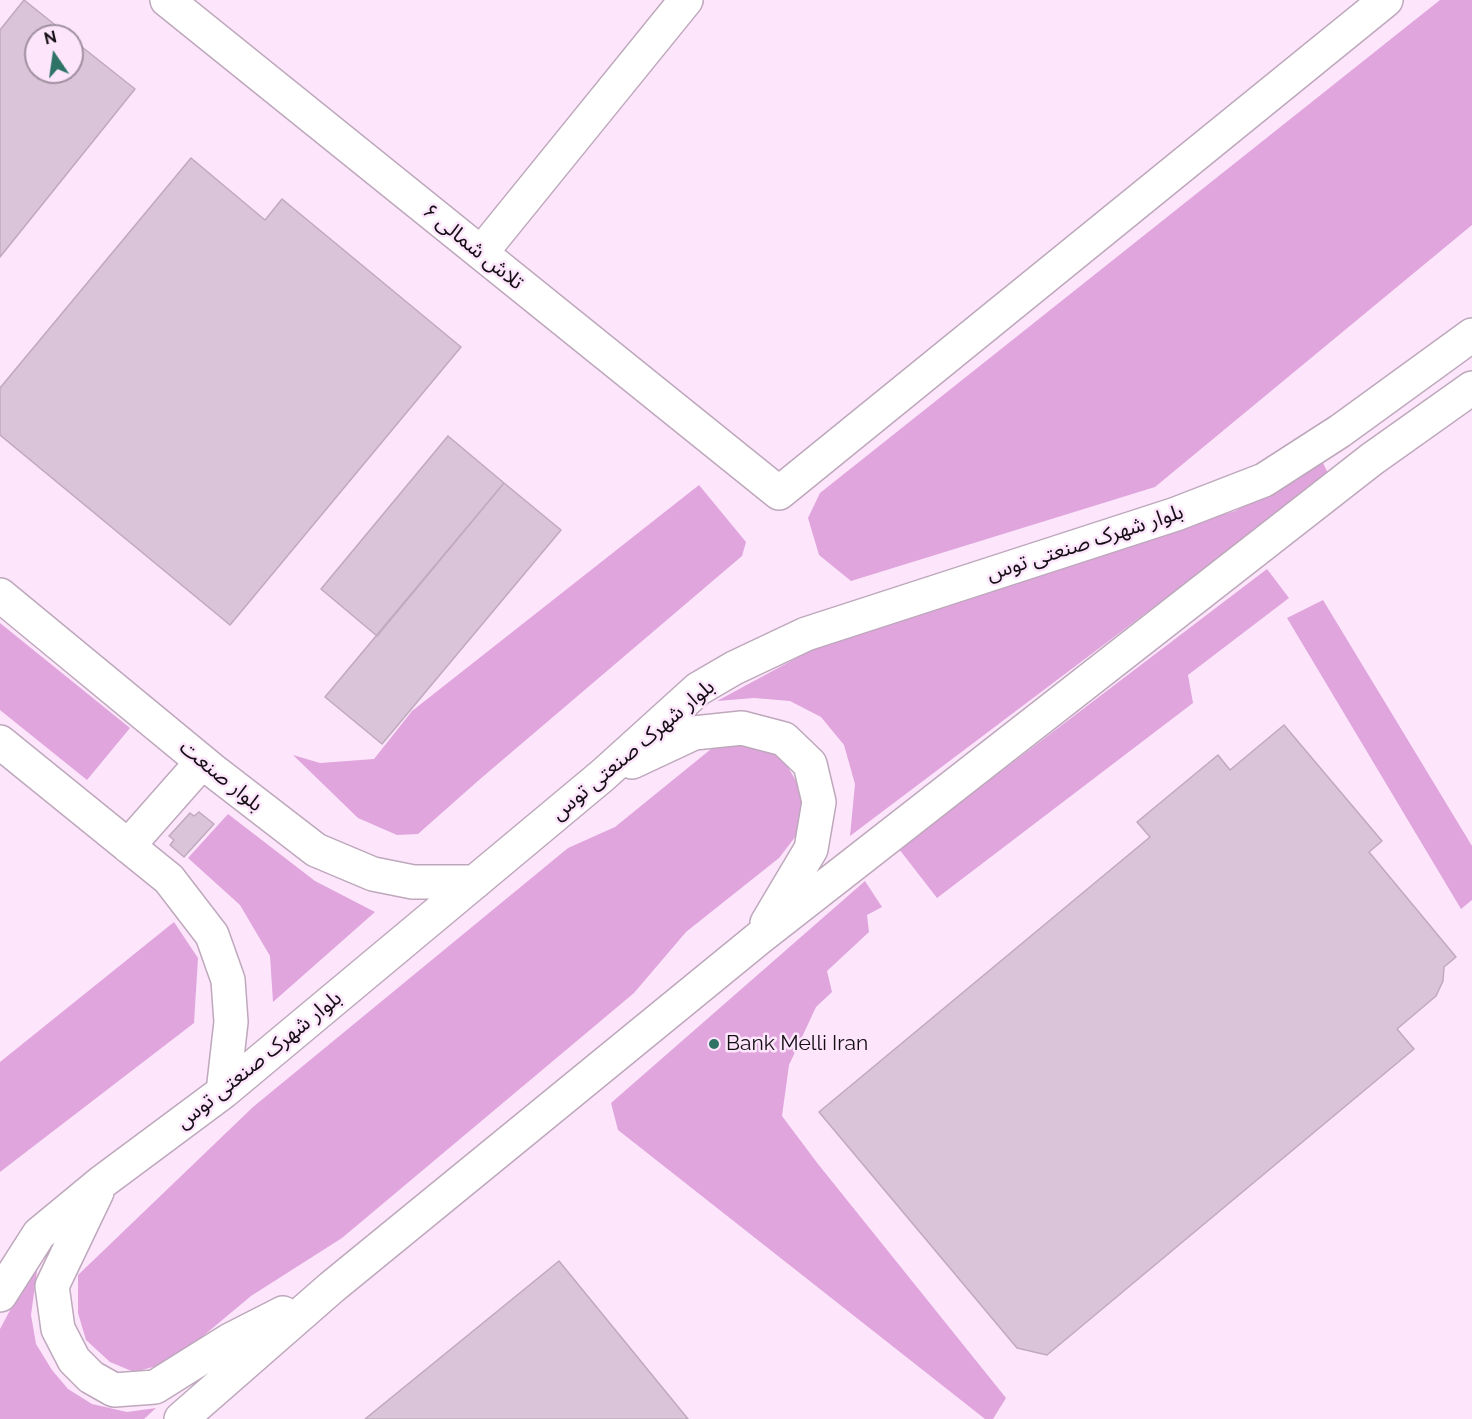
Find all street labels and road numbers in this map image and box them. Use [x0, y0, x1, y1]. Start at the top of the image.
street label: تلاش شمالی ۶ [417, 199, 529, 295]
street label: بلوار شهرک صنعتی توس [983, 499, 1187, 587]
street label: بلوار شهرک صنعتی توس [546, 674, 720, 826]
street label: بلوار صنعت [174, 735, 268, 817]
street label: بلوار شهرک صنعتی توس [171, 986, 347, 1134]

